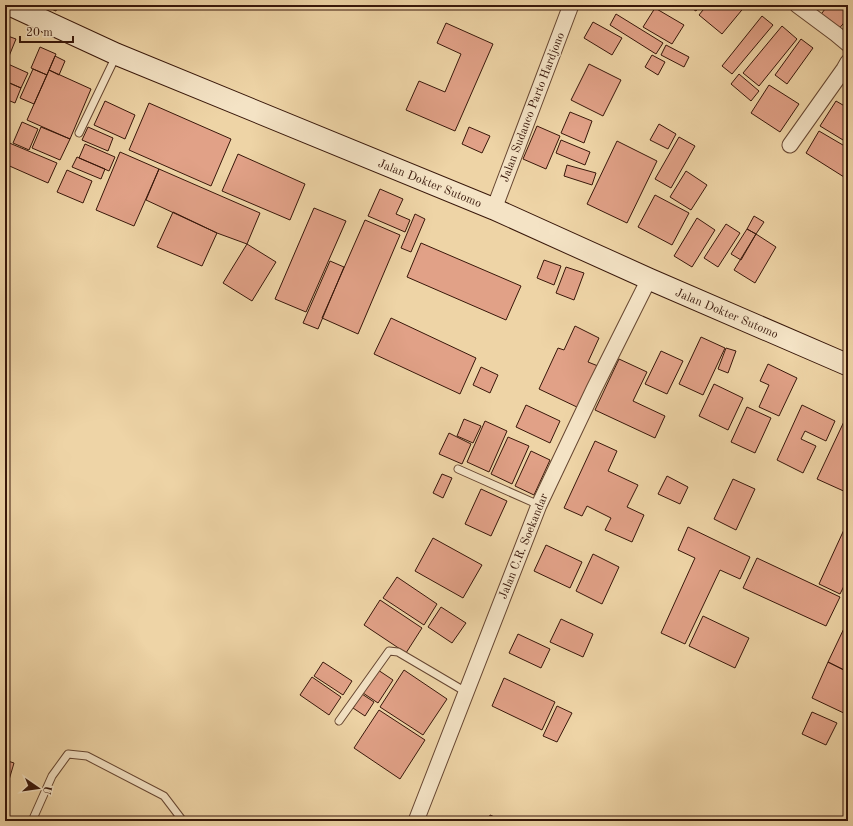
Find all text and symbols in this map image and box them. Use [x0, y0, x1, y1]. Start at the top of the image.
scale bar [20, 18, 73, 44]
text: 20 m [26, 27, 53, 39]
street label: Jalan Sudanco Parto Hardjono [499, 31, 567, 184]
street label: Jalan Dokter Sutomo [376, 158, 483, 210]
street label: Jalan Dokter Sutomo [673, 287, 780, 341]
street label: Jalan C.R. Soekandar [497, 492, 551, 601]
north arrow [18, 768, 58, 808]
text: U [40, 784, 53, 796]

